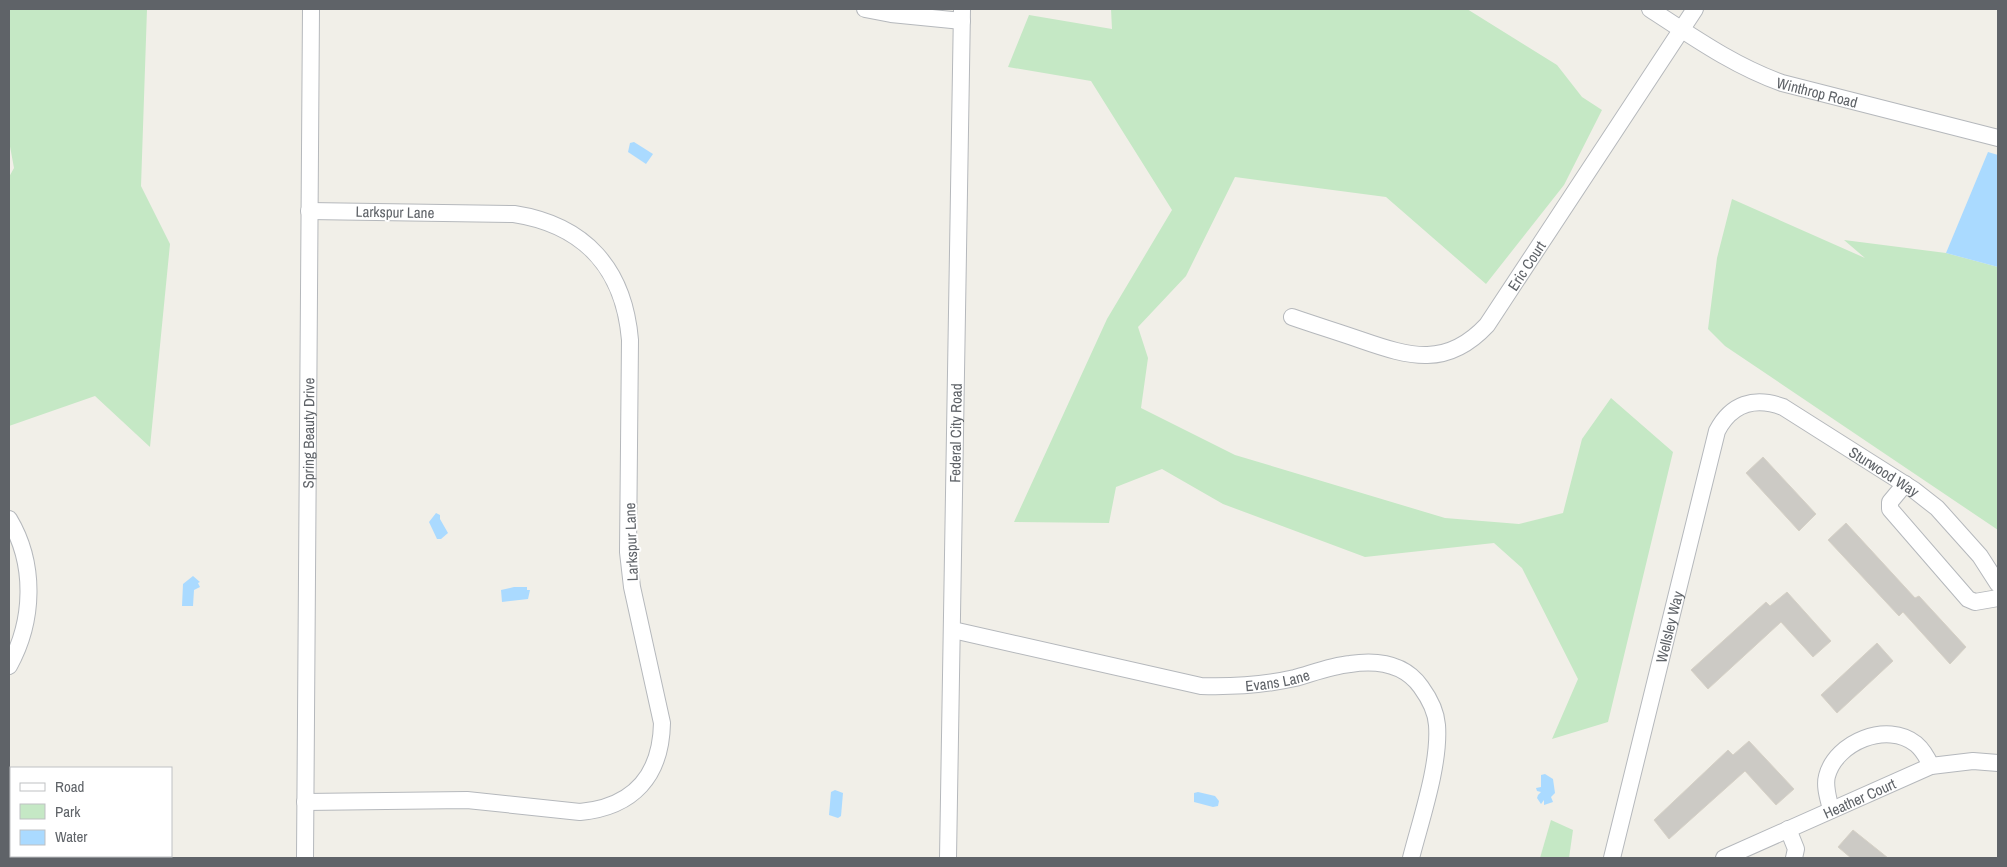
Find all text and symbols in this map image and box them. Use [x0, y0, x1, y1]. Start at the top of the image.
street label: Winthrop Road [1774, 72, 1860, 112]
street label: Larkspur Lane [356, 201, 435, 223]
street label: Eric Court [1502, 236, 1550, 294]
street label: Spring Beauty Drive [297, 377, 319, 489]
street label: Federal City Road [944, 383, 966, 483]
street label: Sturwood Way [1845, 441, 1925, 502]
street label: Larkspur Lane [619, 502, 643, 582]
street label: Wellsley Way [1650, 588, 1688, 665]
street label: Evans Lane [1244, 664, 1312, 696]
legend [10, 767, 172, 857]
street label: Heather Court [1820, 772, 1899, 823]
text: Road [55, 776, 84, 797]
text: Park [55, 801, 81, 822]
text: Water [55, 826, 87, 847]

